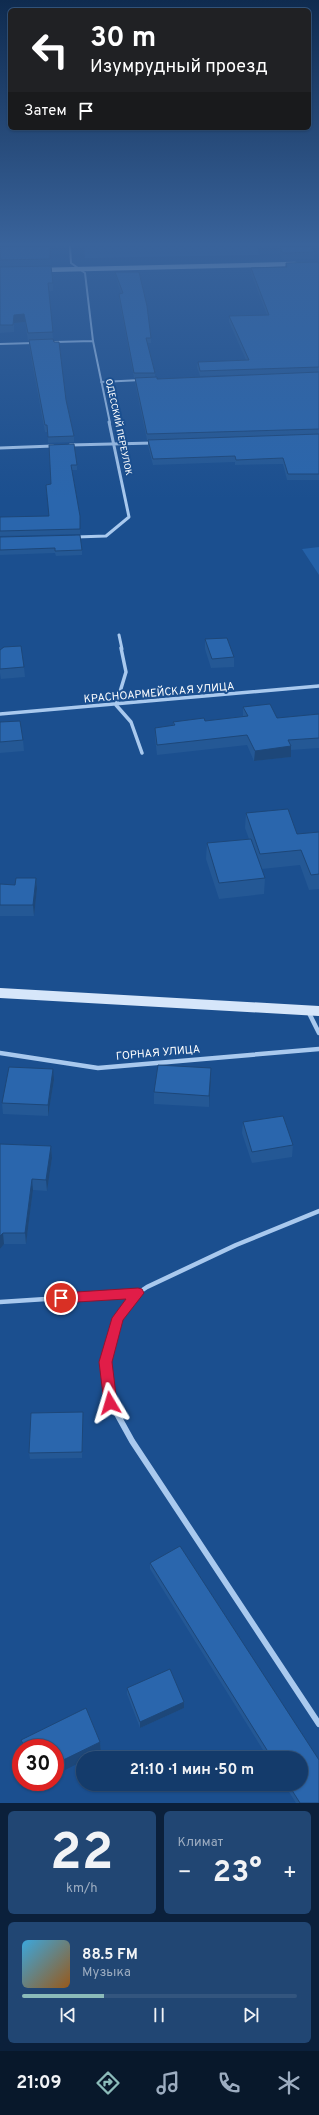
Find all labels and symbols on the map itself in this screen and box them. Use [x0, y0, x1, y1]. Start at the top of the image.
street label: ОДЕССКИЙ ПЕРЕУЛОК [103, 378, 135, 477]
street label: КРАСНОАРМЕЙСКАЯ УЛИЦА [83, 678, 235, 707]
street label: ГОРНАЯ УЛИЦА [115, 1042, 201, 1064]
pin [44, 1281, 78, 1315]
position arrow [89, 1382, 131, 1424]
speed limit sign: 30 [12, 1739, 64, 1791]

